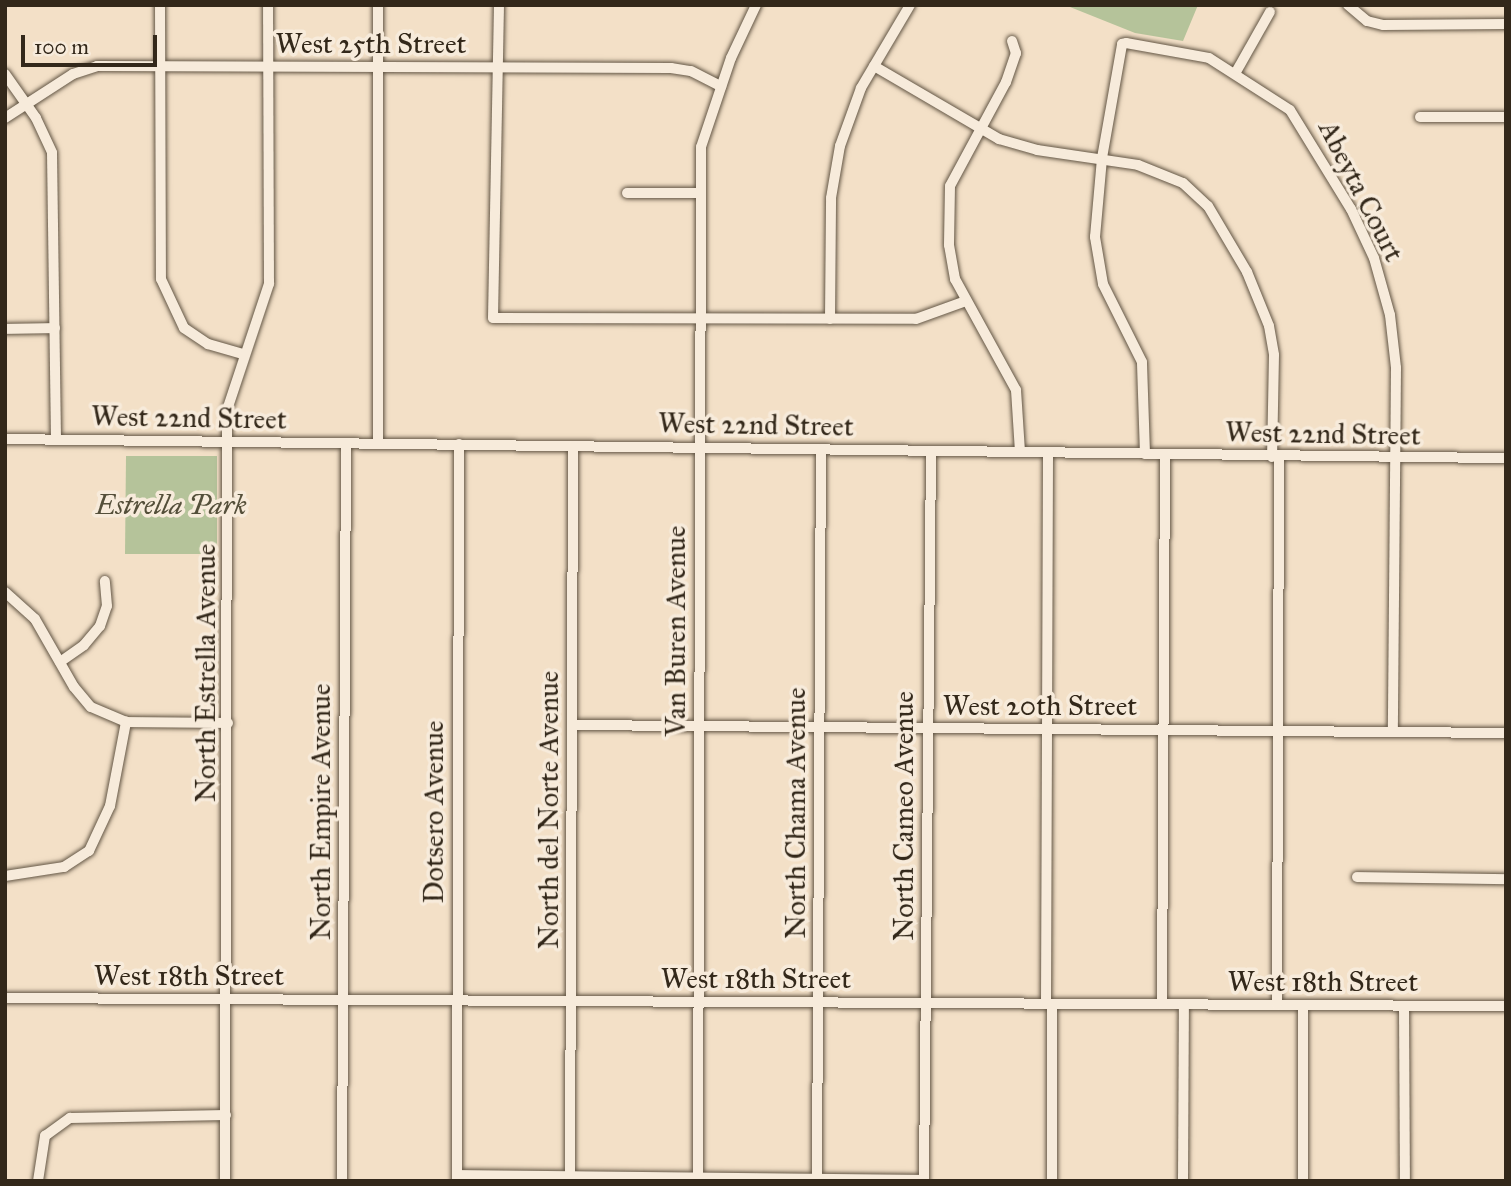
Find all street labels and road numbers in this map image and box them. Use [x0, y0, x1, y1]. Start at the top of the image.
street label: West 25th Street [276, 27, 466, 61]
street label: Abeyta Court [1311, 115, 1411, 267]
street label: West 22nd Street [91, 399, 287, 437]
street label: West 22nd Street [658, 406, 854, 444]
street label: West 22nd Street [1225, 415, 1421, 453]
street label: Van Buren Avenue [659, 526, 693, 736]
street label: North Estrella Avenue [189, 544, 223, 802]
street label: North del Norte Avenue [532, 671, 566, 949]
street label: North Empire Avenue [304, 684, 338, 940]
street label: North Chama Avenue [779, 687, 813, 939]
street label: West 20th Street [943, 689, 1137, 723]
street label: North Cameo Avenue [887, 691, 921, 941]
street label: Dotsero Avenue [417, 721, 451, 903]
street label: West 18th Street [94, 959, 284, 993]
street label: West 18th Street [661, 962, 851, 996]
street label: West 18th Street [1228, 965, 1418, 999]

